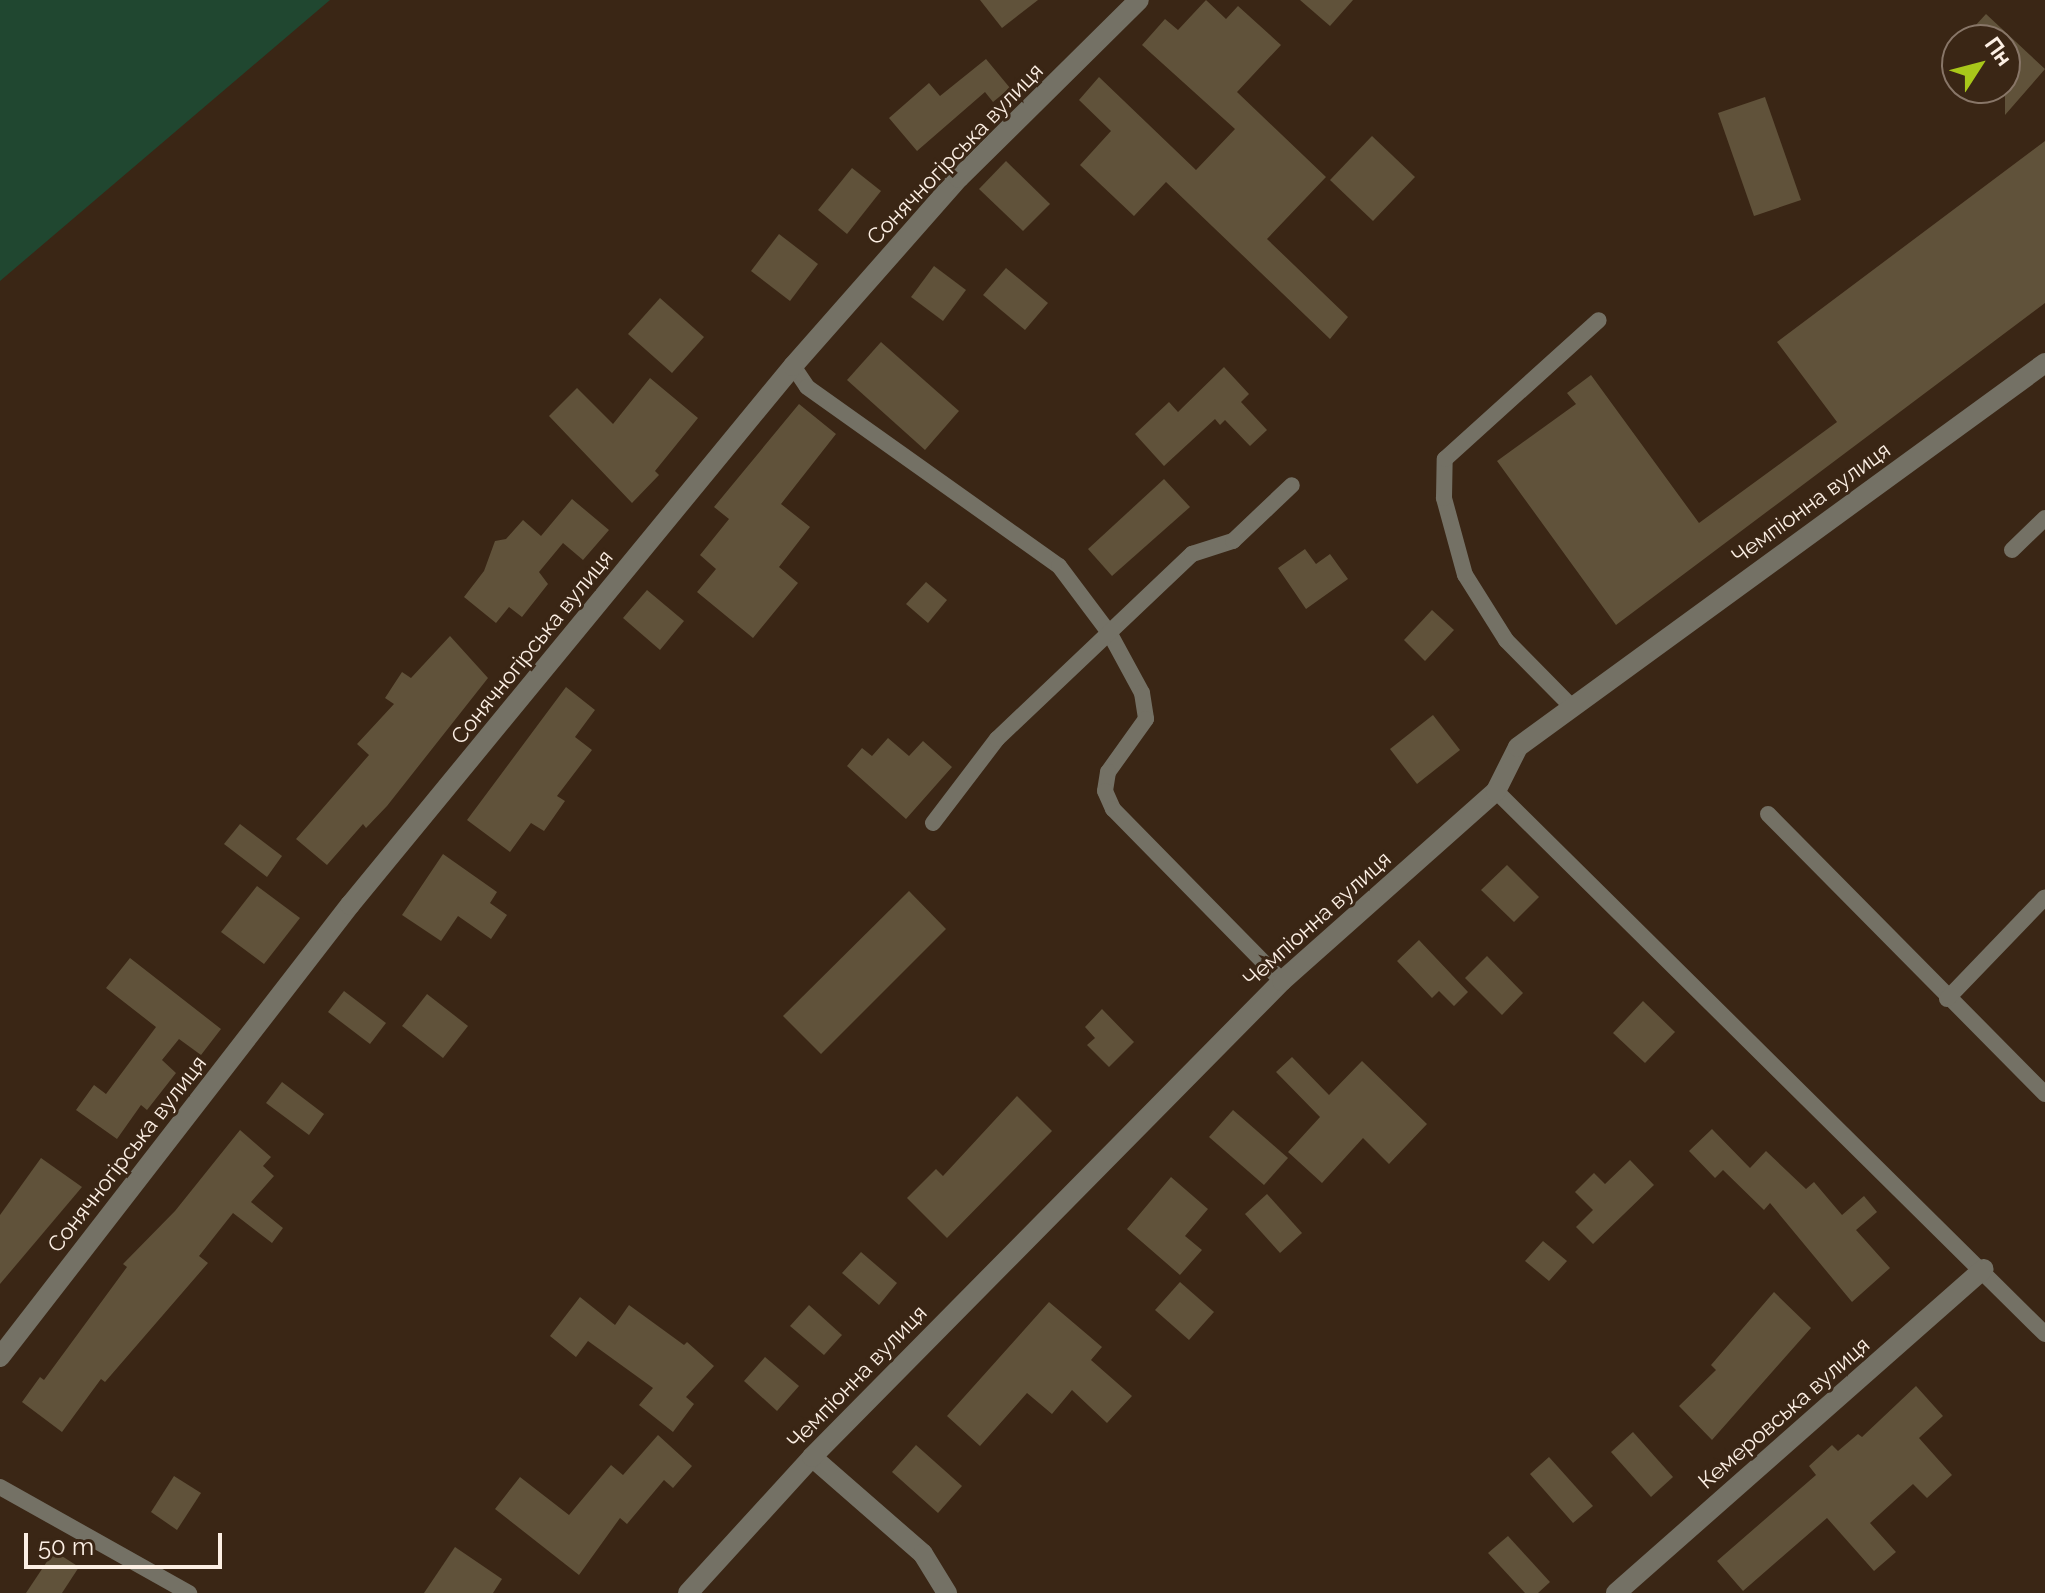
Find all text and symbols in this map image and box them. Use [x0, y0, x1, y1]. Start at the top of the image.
north arrow [1941, 24, 2021, 104]
text: Пн [1980, 32, 2018, 71]
street label: Сонячногірська вулиця [861, 58, 1049, 250]
street label: Чемпіонна вулиця [1727, 437, 1895, 569]
street label: Сонячногірська вулиця [446, 545, 618, 749]
street label: Чемпіонна вулиця [1238, 846, 1396, 992]
street label: Сонячногірська вулиця [42, 1050, 212, 1258]
street label: Чемпіонна вулиця [782, 1300, 932, 1454]
street label: Кемеровська вулиця [1693, 1331, 1875, 1495]
scale bar [28, 1517, 226, 1567]
text: 50 m [38, 1532, 94, 1561]

